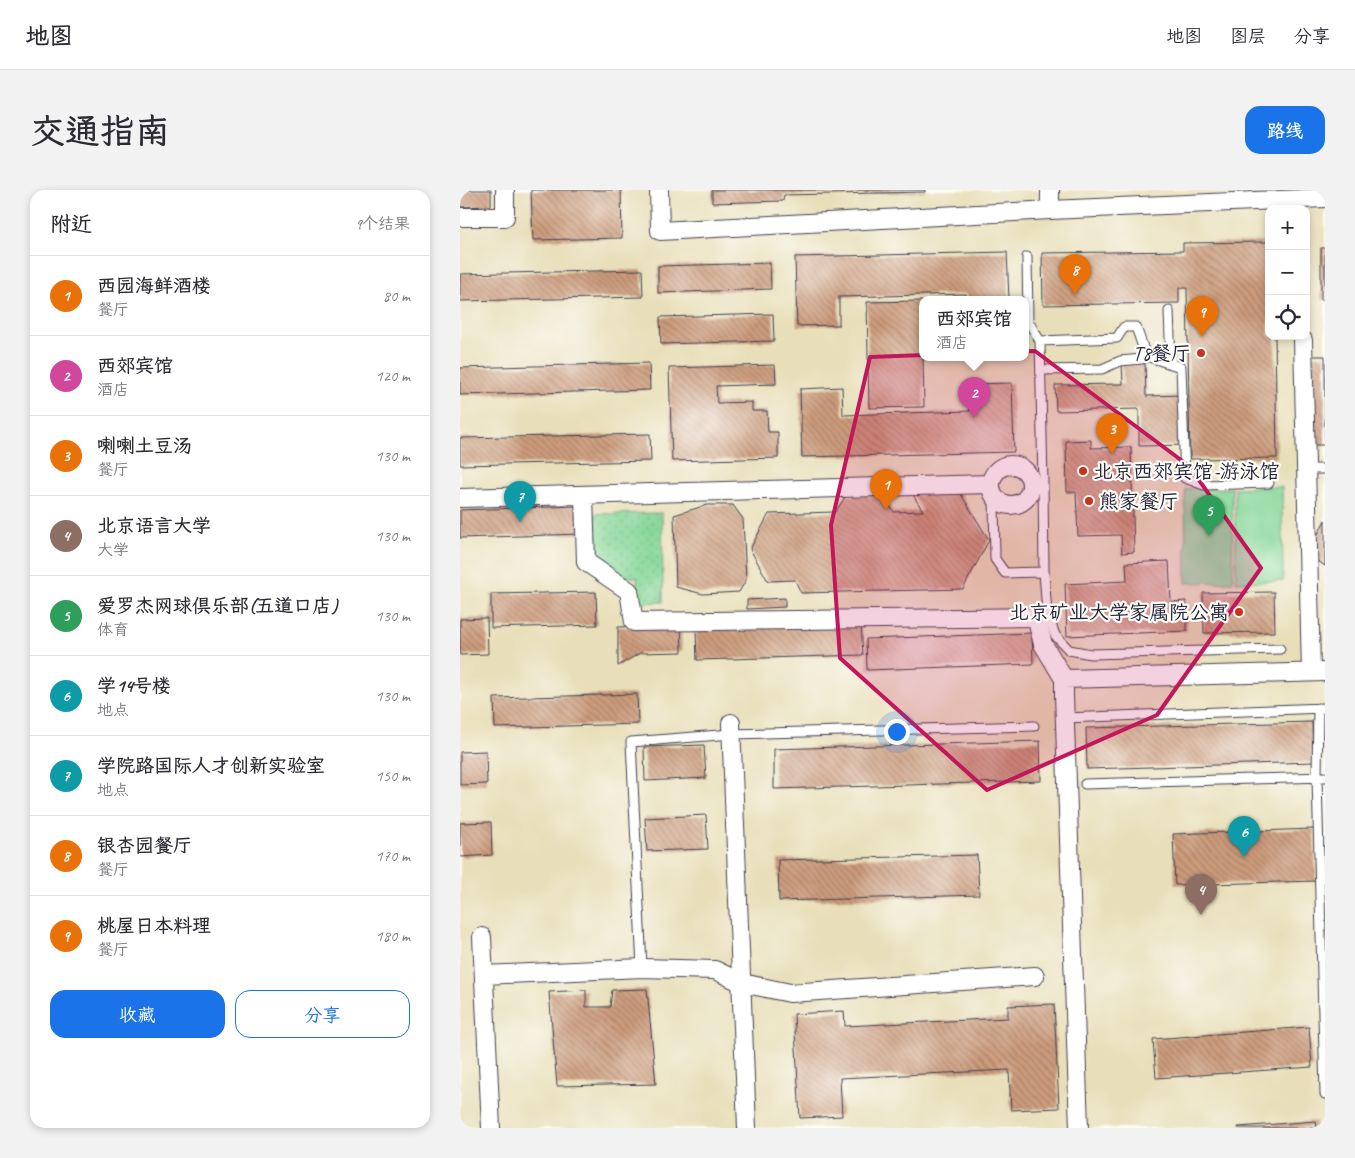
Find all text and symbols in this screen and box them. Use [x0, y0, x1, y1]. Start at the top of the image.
text: 地图 [25, 21, 73, 51]
text: 地图 [1166, 25, 1202, 47]
text: 图层 [1230, 25, 1266, 47]
text: 分享 [1294, 25, 1330, 47]
button: 路线 [1245, 106, 1325, 154]
text: 交通指南 [30, 109, 170, 154]
map controls [1265, 205, 1310, 340]
button: + [1265, 205, 1310, 250]
text: 附近 [50, 211, 92, 237]
text: 9个结果 [355, 214, 410, 234]
button: − [1265, 250, 1310, 295]
pin: 8 [1059, 254, 1091, 295]
text: 西园海鲜酒楼 [97, 274, 211, 298]
text: 1 [62, 286, 70, 306]
text: 80 m [383, 286, 410, 306]
button: locate [1265, 295, 1310, 340]
popup [919, 296, 1029, 361]
pin: 9 [1186, 296, 1218, 337]
text: 餐厅 [97, 300, 129, 320]
text: 西郊宾馆 [936, 307, 1012, 331]
text: 酒店 [936, 333, 968, 353]
place label: T8餐厅 [1133, 341, 1191, 366]
marker: T8餐厅 [1195, 347, 1207, 359]
text: 西郊宾馆 [97, 354, 173, 378]
text: 2 [62, 366, 70, 386]
text: 120 m [376, 366, 410, 386]
pin: 2 [958, 377, 990, 418]
text: 酒店 [97, 380, 129, 400]
pin: 3 [1096, 413, 1128, 454]
text: 喇喇土豆汤 [97, 434, 192, 458]
text: 3 [62, 446, 70, 466]
text: 130 m [376, 446, 410, 466]
place label: 北京西郊宾馆-游泳馆 [1093, 459, 1280, 484]
text: 餐厅 [97, 460, 129, 480]
marker: 北京西郊宾馆-游泳馆 [1077, 465, 1089, 477]
pin: 1 [870, 469, 902, 510]
pin: 7 [504, 481, 536, 522]
place label: 熊家餐厅 [1099, 489, 1179, 514]
marker: 熊家餐厅 [1083, 495, 1095, 507]
pin: 5 [1193, 495, 1225, 536]
text: 北京语言大学 [97, 514, 211, 538]
text: 4 [62, 526, 70, 546]
text: 130 m [376, 526, 410, 546]
text: 大学 [97, 540, 129, 560]
text: 爱罗杰网球俱乐部(五道口店) [97, 594, 338, 618]
place label: 北京矿业大学家属院公寓 [1009, 600, 1229, 625]
text: 5 [63, 606, 69, 626]
text: 130 m [376, 606, 410, 626]
marker: 北京矿业大学家属院公寓 [1233, 606, 1245, 618]
text: 体育 [97, 620, 129, 640]
text: 学14号楼 [97, 674, 171, 698]
text: 6 [62, 686, 70, 706]
text: 130 m [376, 686, 410, 706]
text: 地点 [97, 700, 129, 720]
your location [884, 719, 910, 745]
text: 学院路国际人才创新实验室 [97, 754, 325, 778]
text: 7 [62, 766, 70, 786]
text: 150 m [376, 766, 410, 786]
text: 地点 [97, 780, 129, 800]
pin: 6 [1228, 816, 1260, 857]
text: 银杏园餐厅 [97, 834, 192, 858]
text: 8 [62, 846, 70, 866]
text: 170 m [376, 846, 410, 866]
text: 餐厅 [97, 860, 129, 880]
pin: 4 [1185, 874, 1217, 915]
text: 桃屋日本料理 [97, 914, 211, 938]
text: 9 [62, 926, 70, 946]
text: 180 m [376, 926, 410, 946]
text: 餐厅 [97, 940, 129, 960]
button: 收藏 [50, 990, 225, 1038]
button: 分享 [235, 990, 410, 1038]

